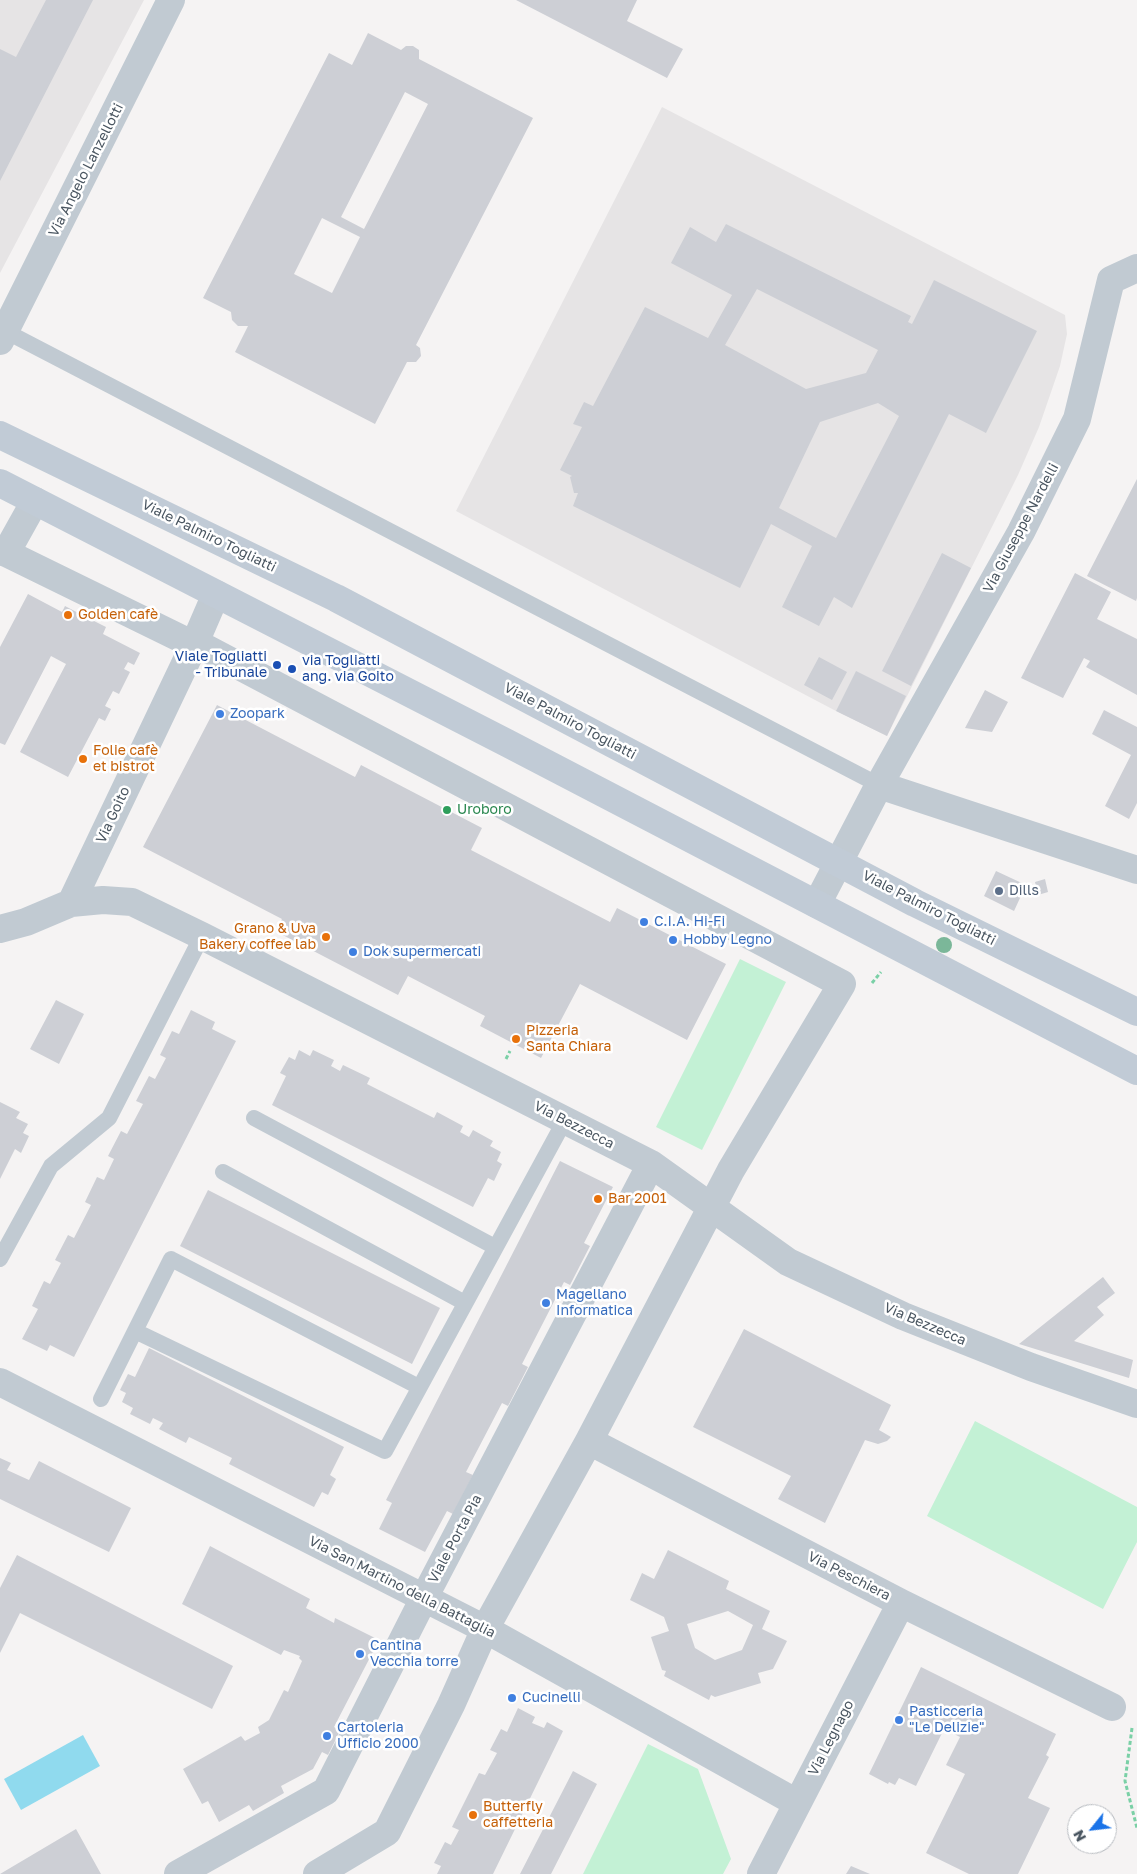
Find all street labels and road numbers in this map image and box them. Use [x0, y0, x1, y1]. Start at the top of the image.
street label: Via Angelo Lanzellotti [45, 101, 127, 239]
street label: Via Giuseppe Nardelli [980, 460, 1062, 596]
street label: Viale Palmiro Togliatti [139, 496, 279, 576]
street label: Viale Palmiro Togliatti [501, 679, 639, 763]
street label: Via Goito [93, 784, 133, 846]
street label: Viale Palmiro Togliatti [860, 867, 998, 949]
street label: Via Bezzecca [531, 1098, 617, 1152]
street label: Via Bezzecca [881, 1299, 969, 1349]
street label: Viale Porta Pia [425, 1492, 485, 1586]
street label: Via San Martino della Battaglia [306, 1533, 498, 1641]
street label: Via Peschiera [805, 1548, 893, 1604]
street label: Via Legnago [805, 1697, 857, 1779]

